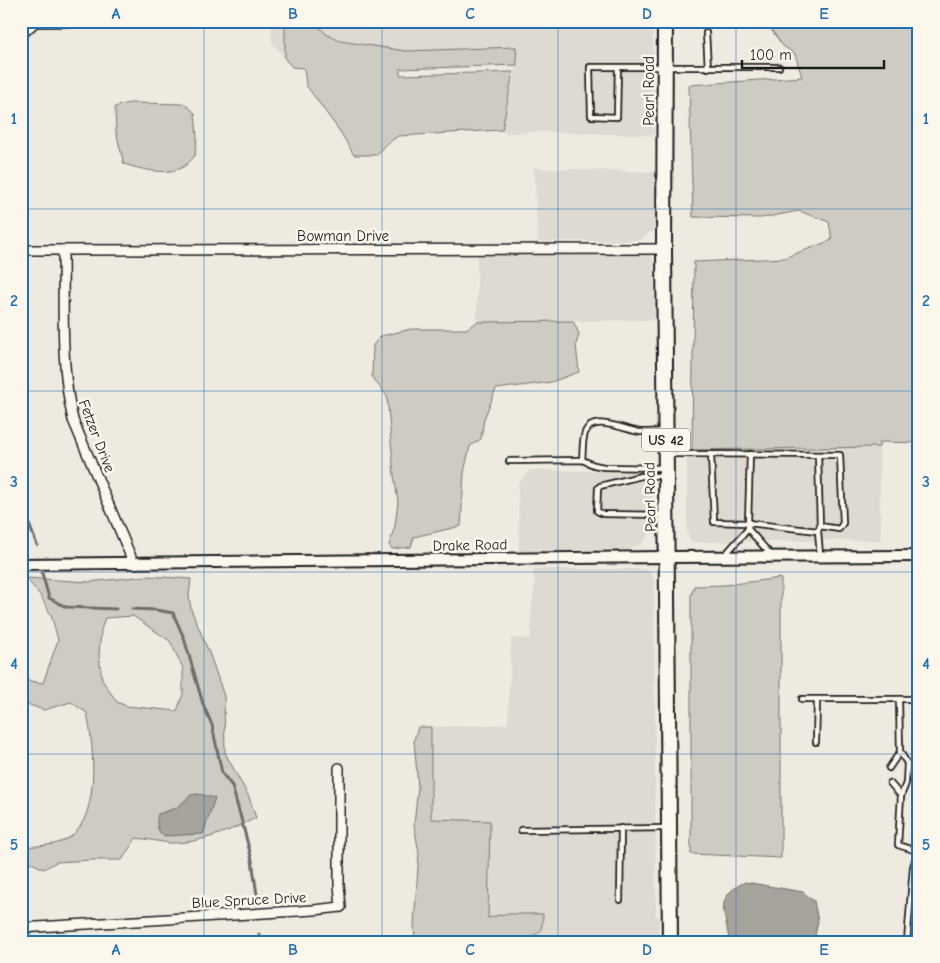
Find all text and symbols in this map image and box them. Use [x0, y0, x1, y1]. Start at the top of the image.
text: A [112, 5, 121, 23]
text: B [288, 5, 298, 23]
text: C [465, 5, 475, 23]
text: D [642, 5, 652, 23]
text: E [819, 5, 829, 23]
scale bar [742, 38, 885, 70]
text: 100 m [750, 46, 792, 64]
street label: Pearl Road [640, 56, 658, 126]
text: 1 [11, 110, 17, 128]
text: 1 [923, 110, 929, 128]
street label: Bowman Drive [297, 227, 389, 245]
text: 2 [10, 292, 18, 310]
text: 2 [922, 292, 930, 310]
street label: Fetzer Drive [75, 397, 119, 475]
road number: US 42 [642, 428, 690, 452]
street label: Pearl Road [640, 462, 660, 532]
text: 3 [10, 473, 18, 491]
text: 3 [922, 473, 930, 491]
street label: Drake Road [432, 535, 508, 555]
text: 4 [10, 655, 18, 673]
text: 4 [922, 655, 930, 673]
text: 5 [10, 836, 18, 854]
text: 5 [922, 836, 930, 854]
street label: Blue Spruce Drive [191, 888, 307, 912]
text: A [112, 941, 121, 959]
text: B [288, 941, 298, 959]
text: C [465, 941, 475, 959]
text: D [642, 941, 652, 959]
text: E [819, 941, 829, 959]

